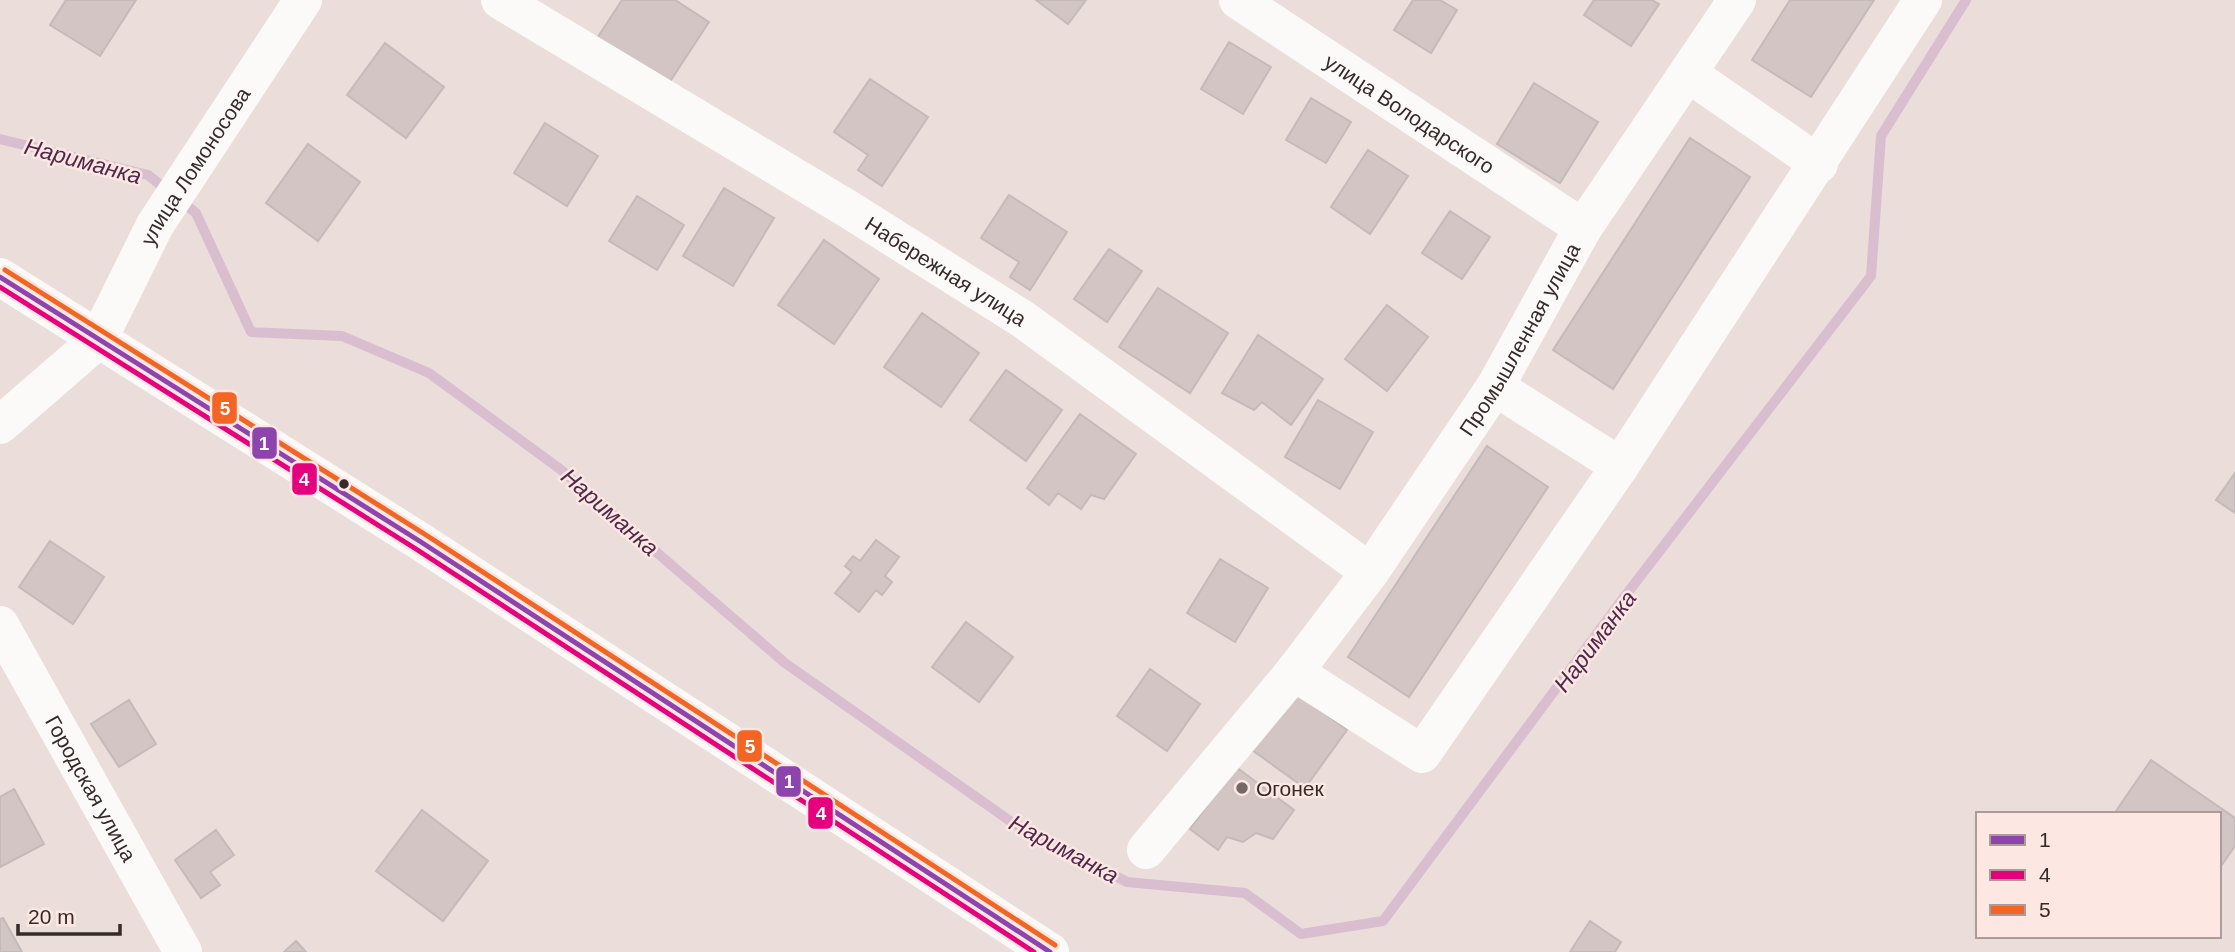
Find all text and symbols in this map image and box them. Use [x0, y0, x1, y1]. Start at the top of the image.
street label: улица Володарского [1321, 49, 1499, 178]
street label: улица Ломоносова [135, 82, 254, 249]
water label: Нариманка [22, 133, 144, 189]
street label: Набережная улица [861, 212, 1031, 330]
street label: Промышленная улица [1454, 239, 1584, 440]
line badge: 5 [211, 391, 238, 425]
text: 5 [220, 398, 231, 419]
line badge: 1 [251, 426, 278, 460]
text: 1 [259, 433, 270, 454]
line badge: 4 [291, 462, 318, 496]
water label: Нариманка [556, 463, 664, 561]
text: 4 [299, 469, 310, 490]
unlabelled marker [337, 477, 351, 491]
water label: Нариманка [1549, 585, 1641, 697]
street label: Городская улица [41, 711, 141, 865]
line badge: 5 [736, 729, 763, 763]
text: 5 [745, 736, 756, 757]
line badge: 1 [775, 765, 802, 798]
text: 1 [784, 771, 795, 792]
place label: Огонек [1256, 777, 1324, 800]
marker: Огонек [1234, 780, 1250, 796]
line badge: 4 [807, 796, 834, 830]
text: 4 [816, 803, 827, 824]
water label: Нариманка [1005, 809, 1123, 889]
legend [1976, 812, 2221, 938]
text: 1 [2039, 828, 2051, 851]
text: 4 [2039, 863, 2051, 886]
scale bar [18, 892, 119, 936]
text: 5 [2039, 898, 2051, 921]
text: 20 m [28, 905, 75, 928]

